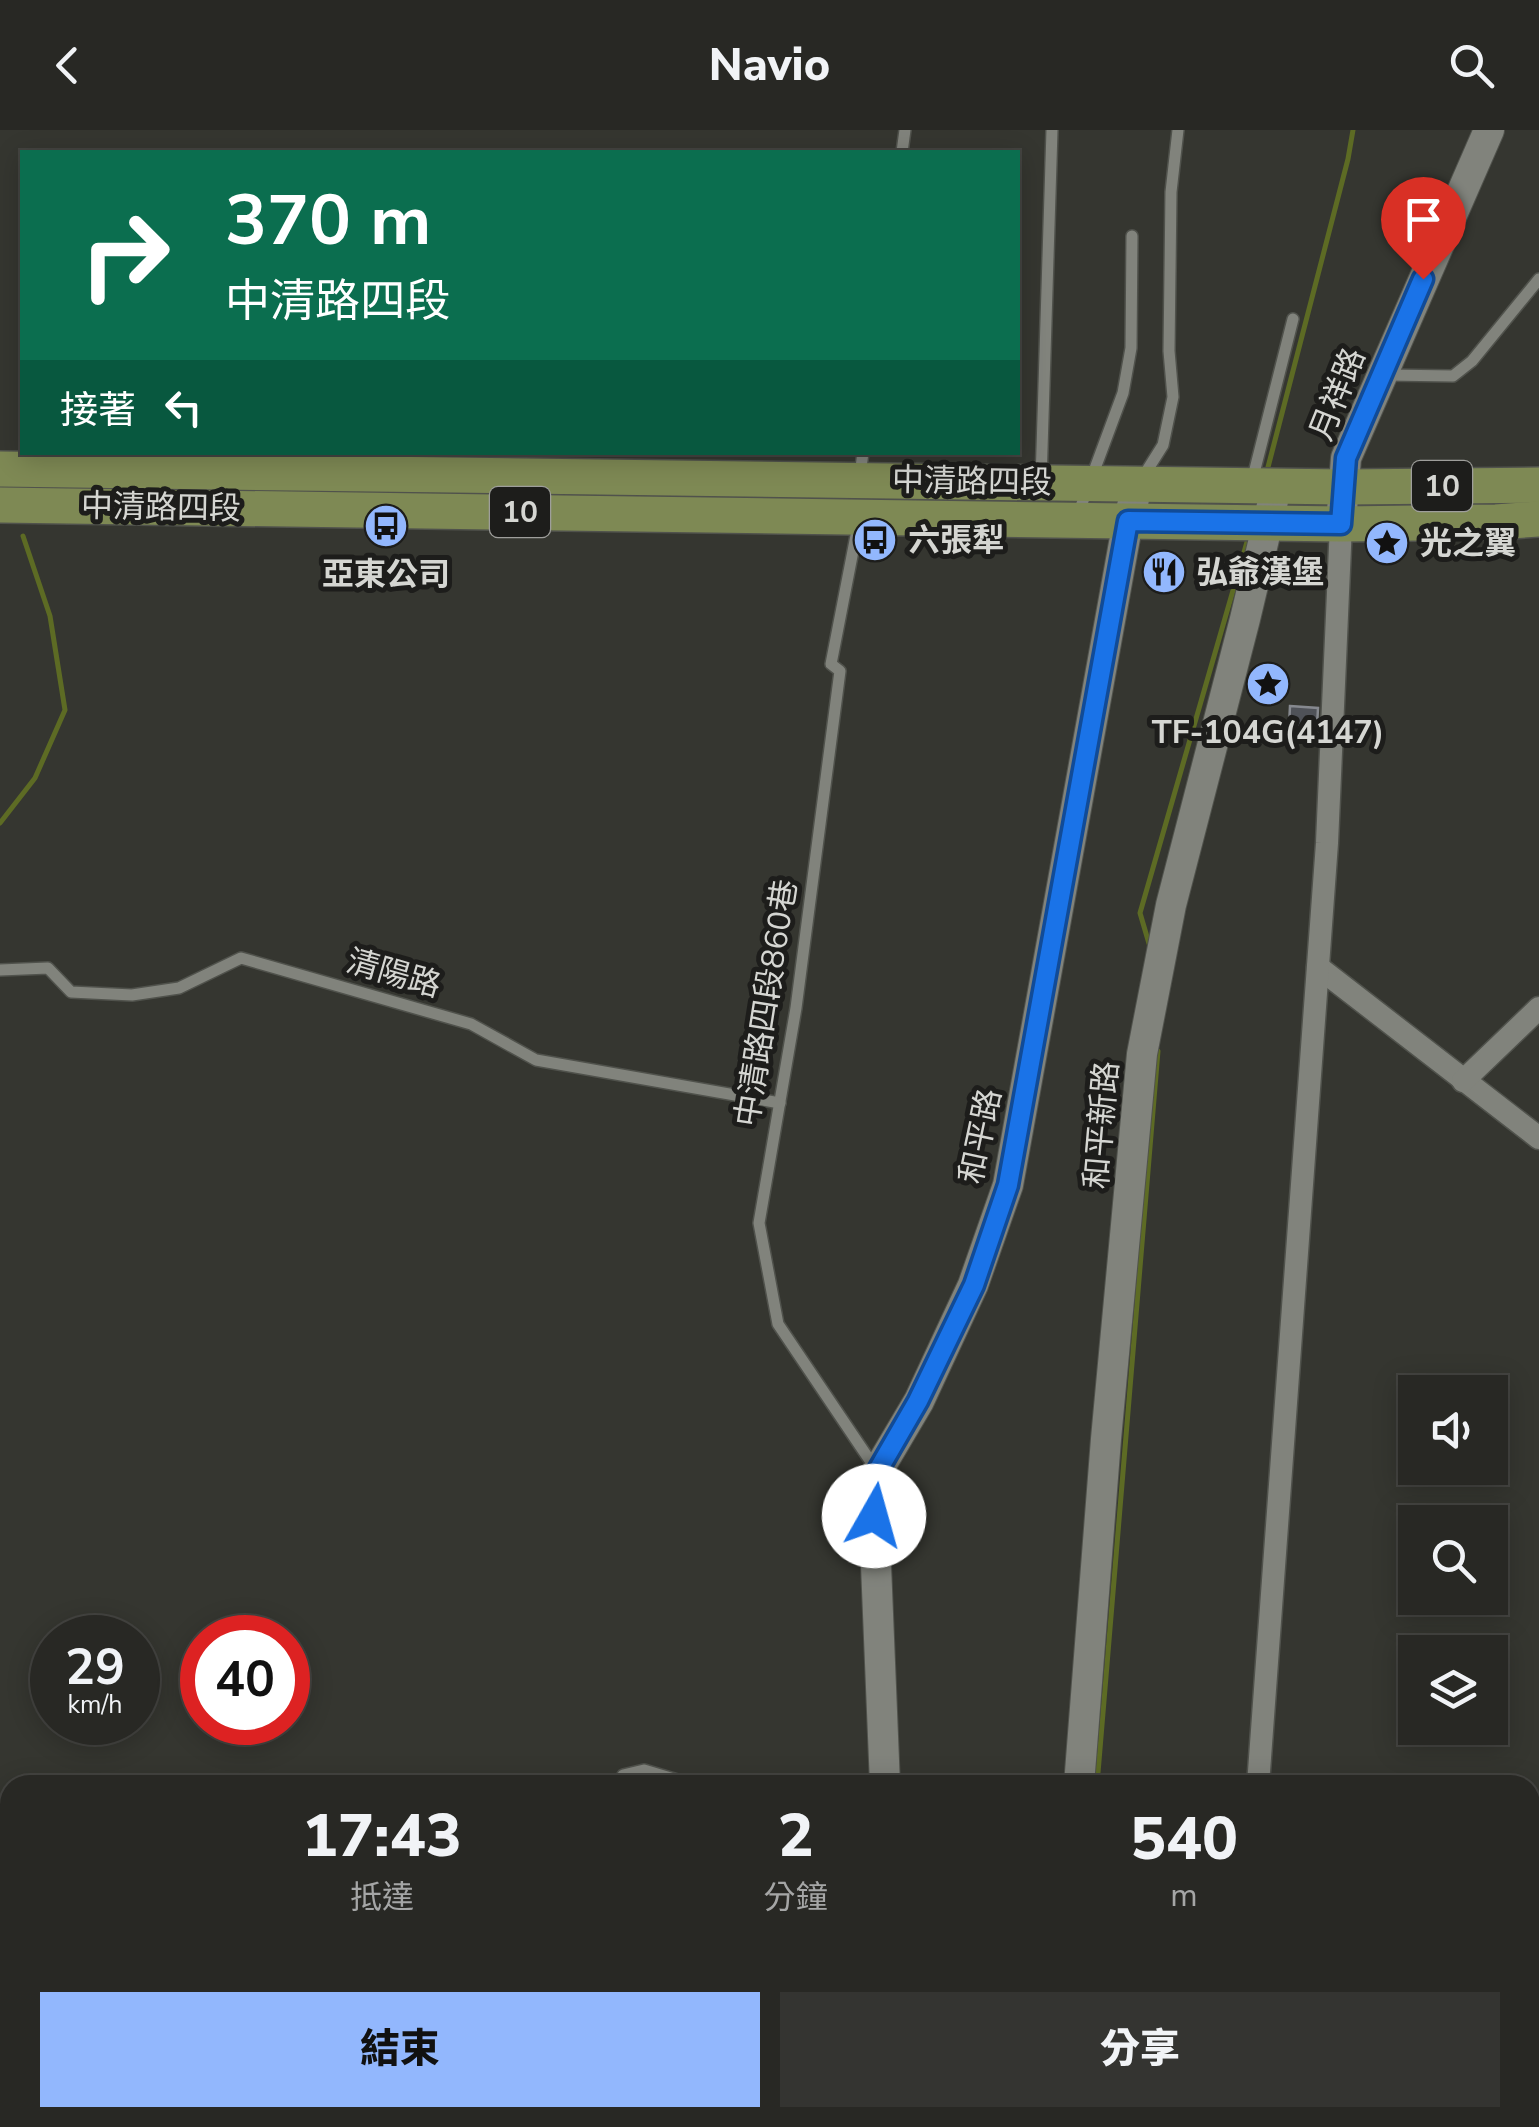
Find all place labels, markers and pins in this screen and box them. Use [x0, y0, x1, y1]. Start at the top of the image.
pin [1381, 177, 1466, 280]
bus stop icon: 亞東公司 [363, 503, 409, 549]
bus stop icon: 六張犁 [852, 517, 898, 563]
place label: 六張犁 [908, 519, 1004, 562]
place icon: 光之翼 [1364, 520, 1410, 566]
place label: 光之翼 [1420, 522, 1516, 565]
restaurant icon: 弘爺漢堡 [1141, 549, 1187, 595]
place label: 弘爺漢堡 [1196, 551, 1324, 594]
place label: 亞東公司 [322, 553, 450, 596]
place icon: TF-104G(4147) [1245, 661, 1291, 707]
place label: TF-104G(4147) [1152, 711, 1384, 754]

